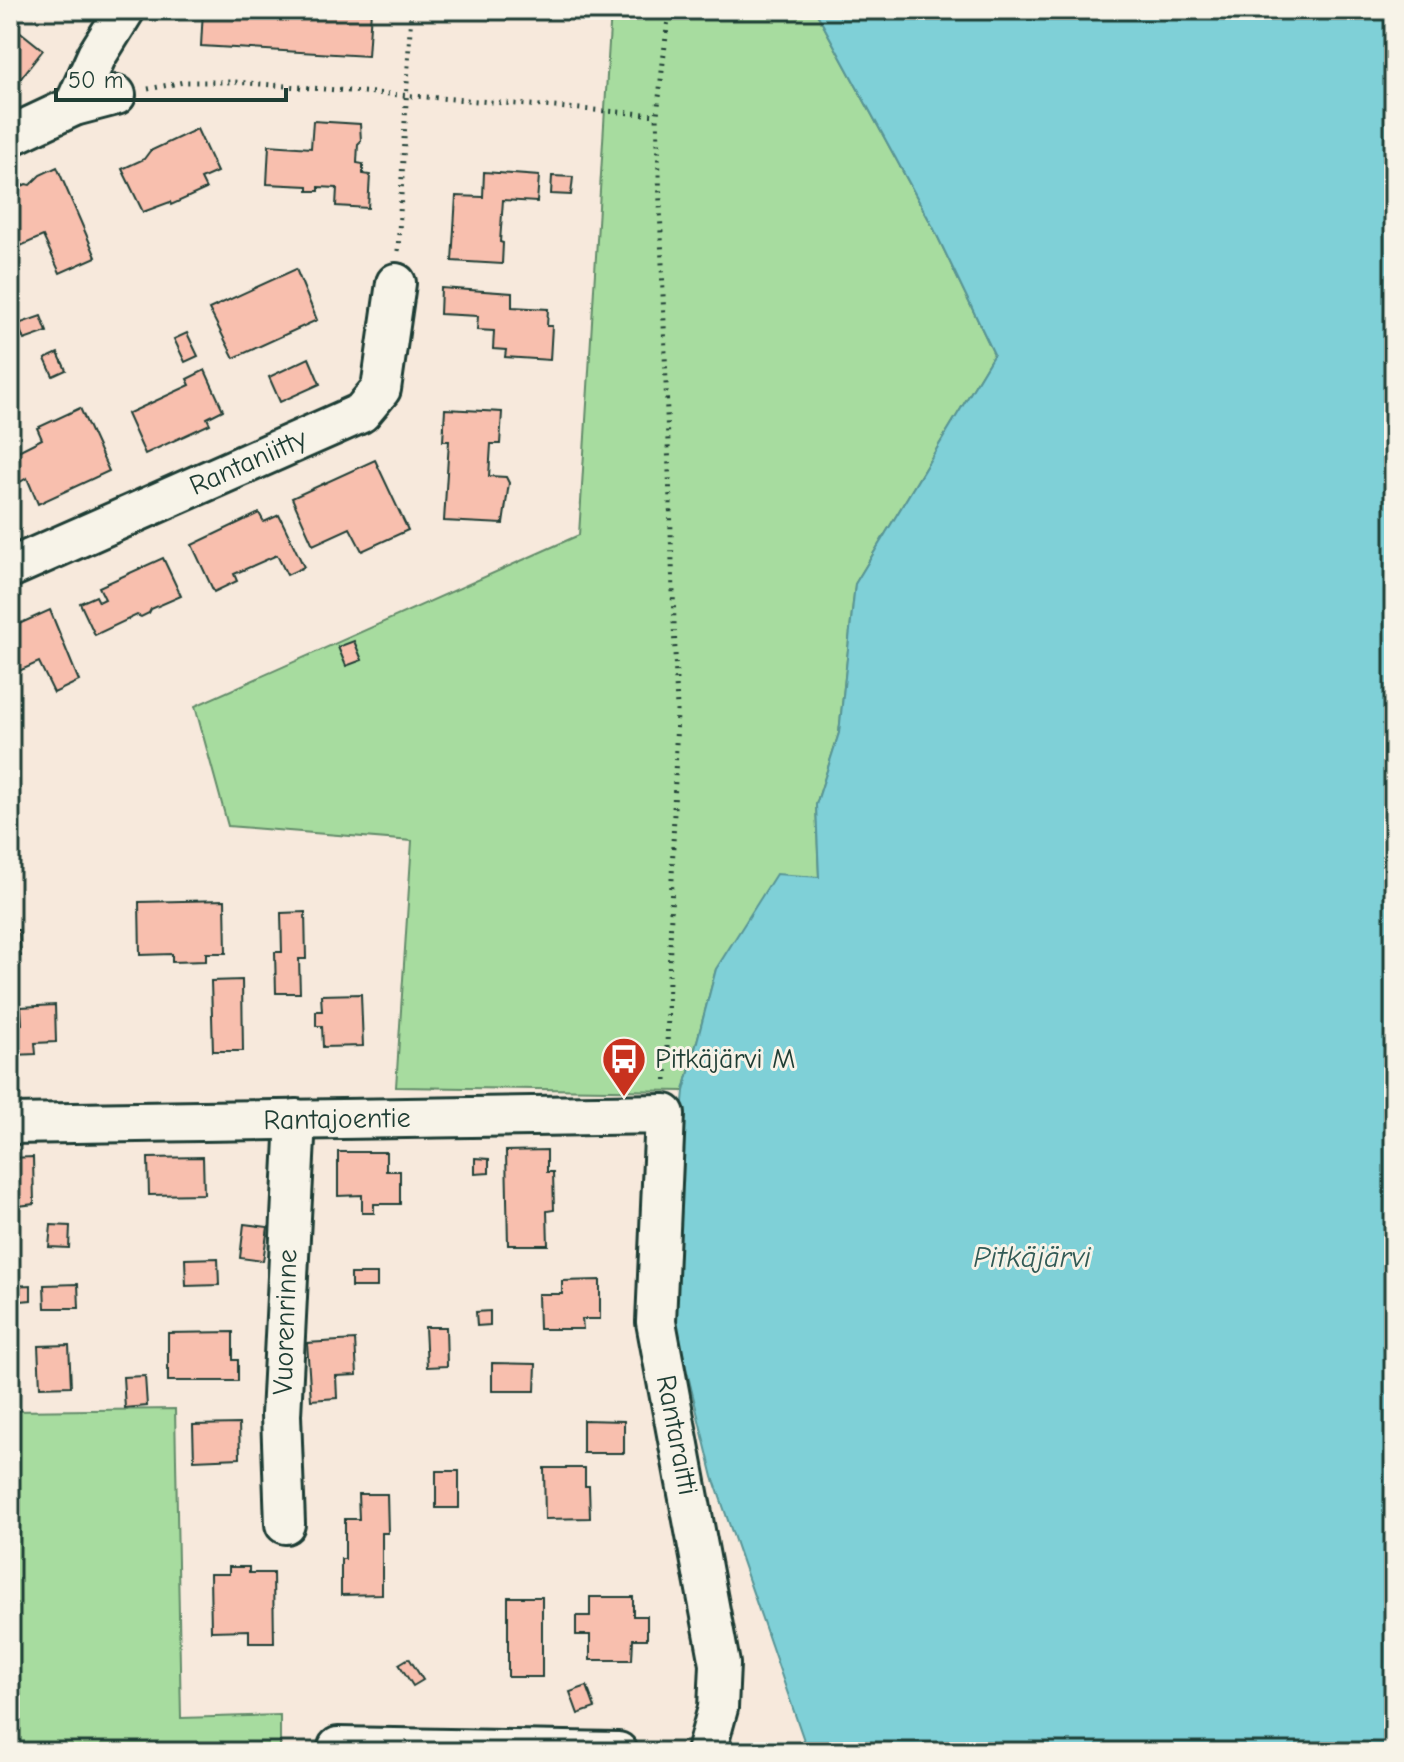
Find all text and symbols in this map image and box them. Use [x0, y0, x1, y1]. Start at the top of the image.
scale bar [56, 52, 286, 102]
text: 50 m [68, 66, 124, 94]
street label: Rantaniitty [185, 422, 312, 502]
bus stop icon: Pitkäjärvi M [600, 1035, 648, 1098]
place label: Pitkäjärvi M [655, 1043, 796, 1075]
street label: Rantajoentie [263, 1102, 411, 1136]
water label: Pitkäjärvi [973, 1240, 1092, 1275]
street label: Vuorenrinne [266, 1249, 304, 1395]
street label: Rantaraitti [650, 1372, 704, 1498]

